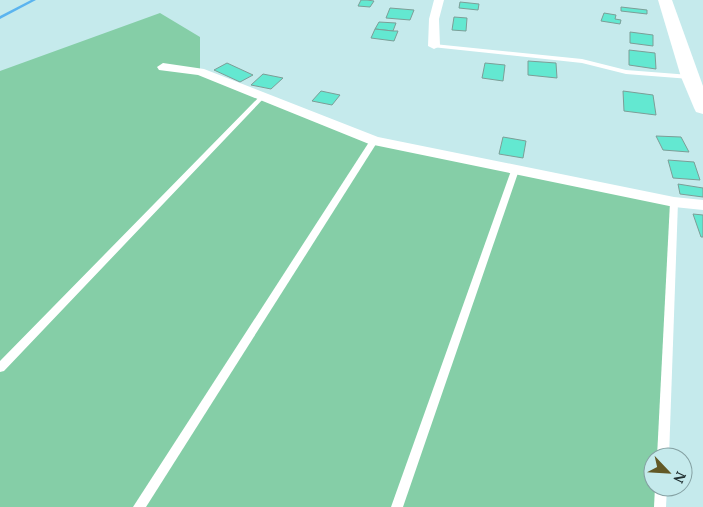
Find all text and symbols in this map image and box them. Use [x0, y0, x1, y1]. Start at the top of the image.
north arrow [643, 447, 693, 497]
text: N [669, 469, 691, 487]

